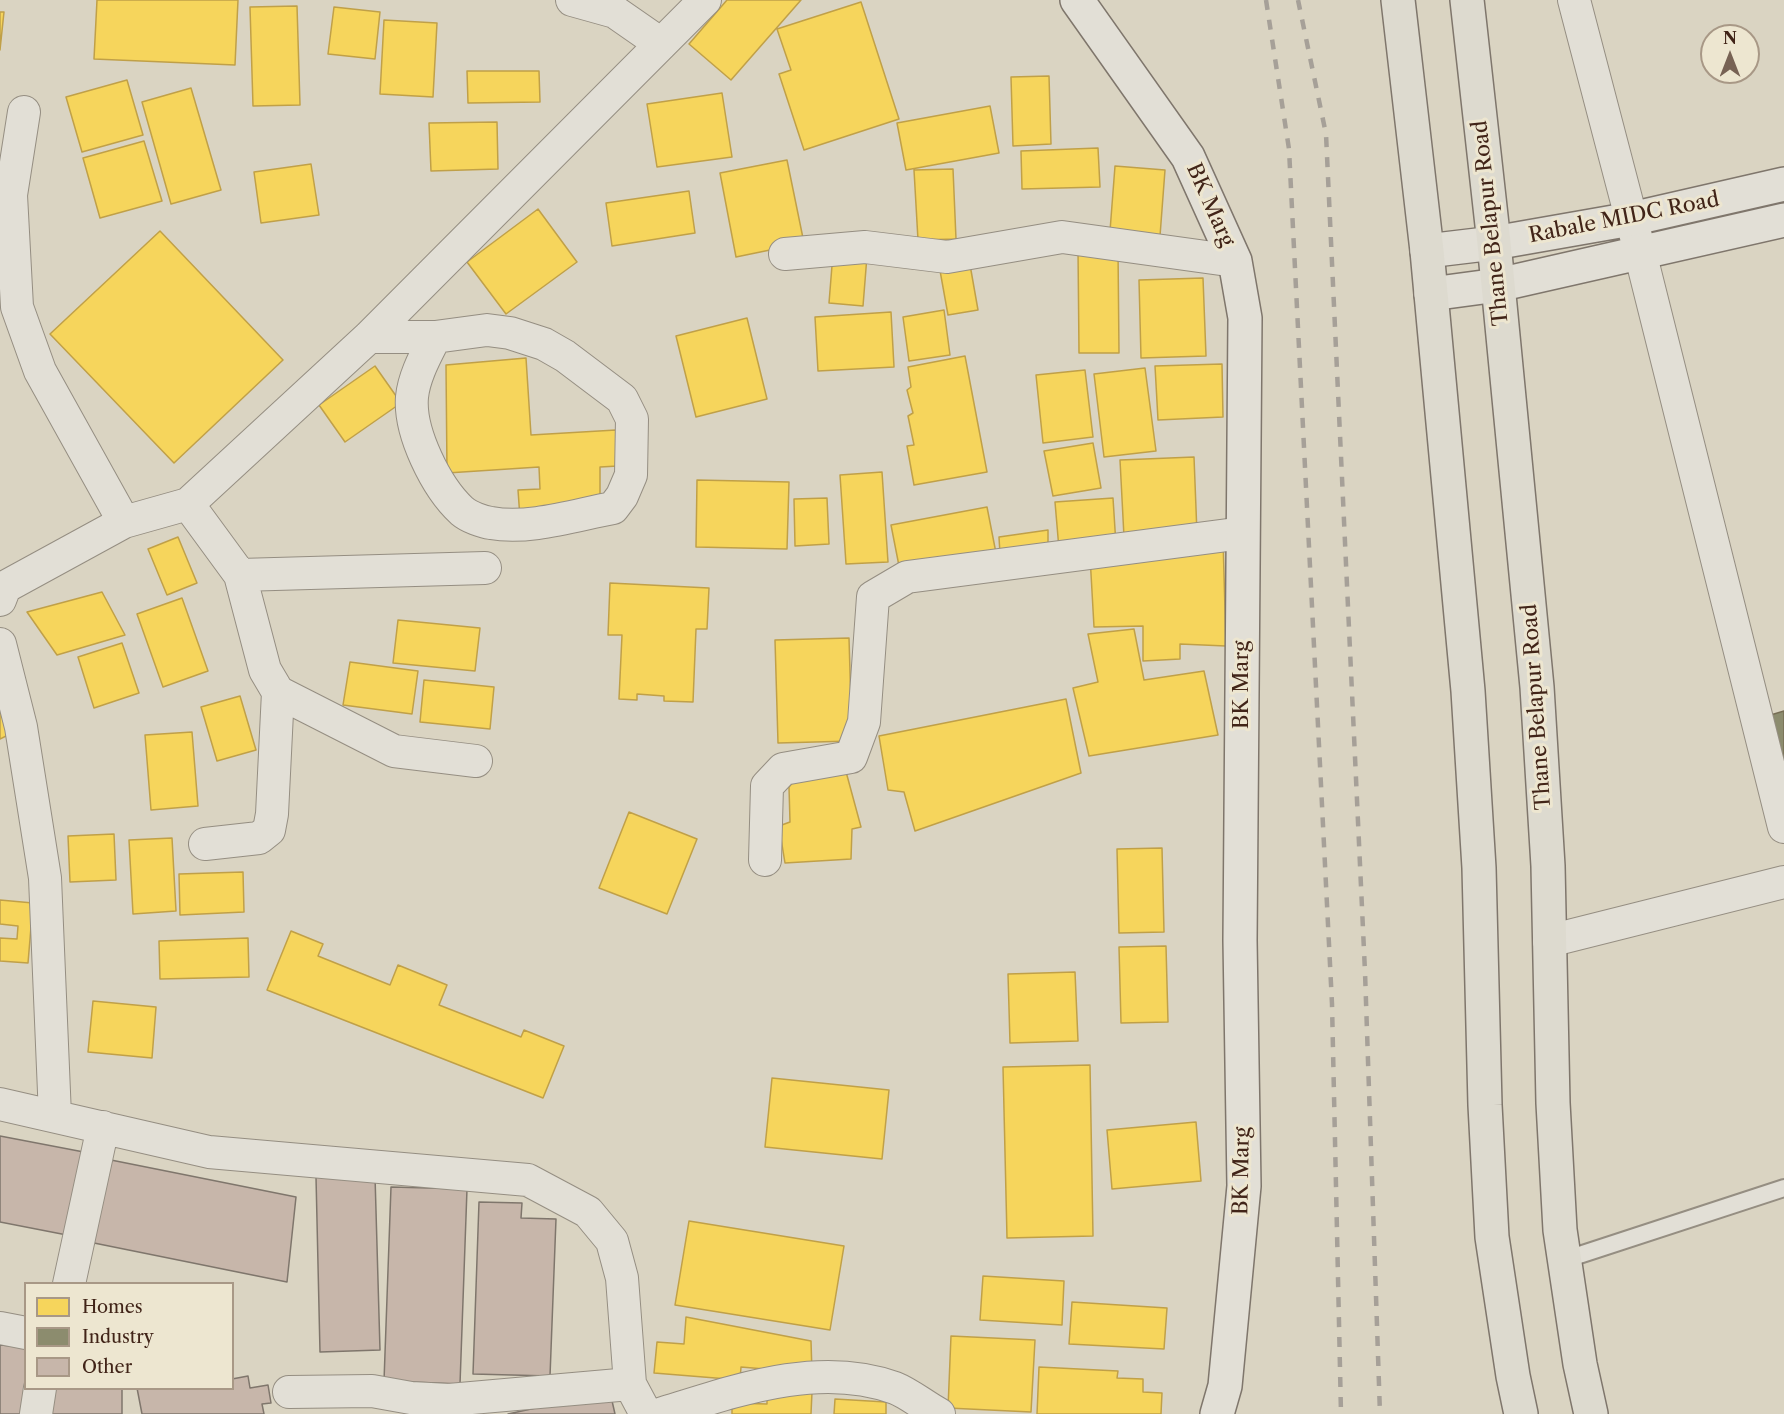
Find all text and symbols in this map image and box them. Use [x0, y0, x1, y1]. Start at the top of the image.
north arrow [1700, 24, 1760, 84]
text: N [1723, 28, 1737, 48]
street label: Thane Belapur Road [1468, 119, 1514, 327]
street label: BK Marg [1180, 159, 1240, 251]
street label: Rabale MIDC Road [1527, 187, 1721, 249]
street label: Thane Belapur Road [1517, 603, 1557, 811]
street label: BK Marg [1229, 641, 1255, 729]
street label: BK Marg [1229, 1127, 1255, 1215]
legend [24, 1282, 234, 1390]
text: Homes [82, 1296, 143, 1318]
text: Industry [82, 1326, 154, 1348]
text: Other [82, 1356, 132, 1378]

